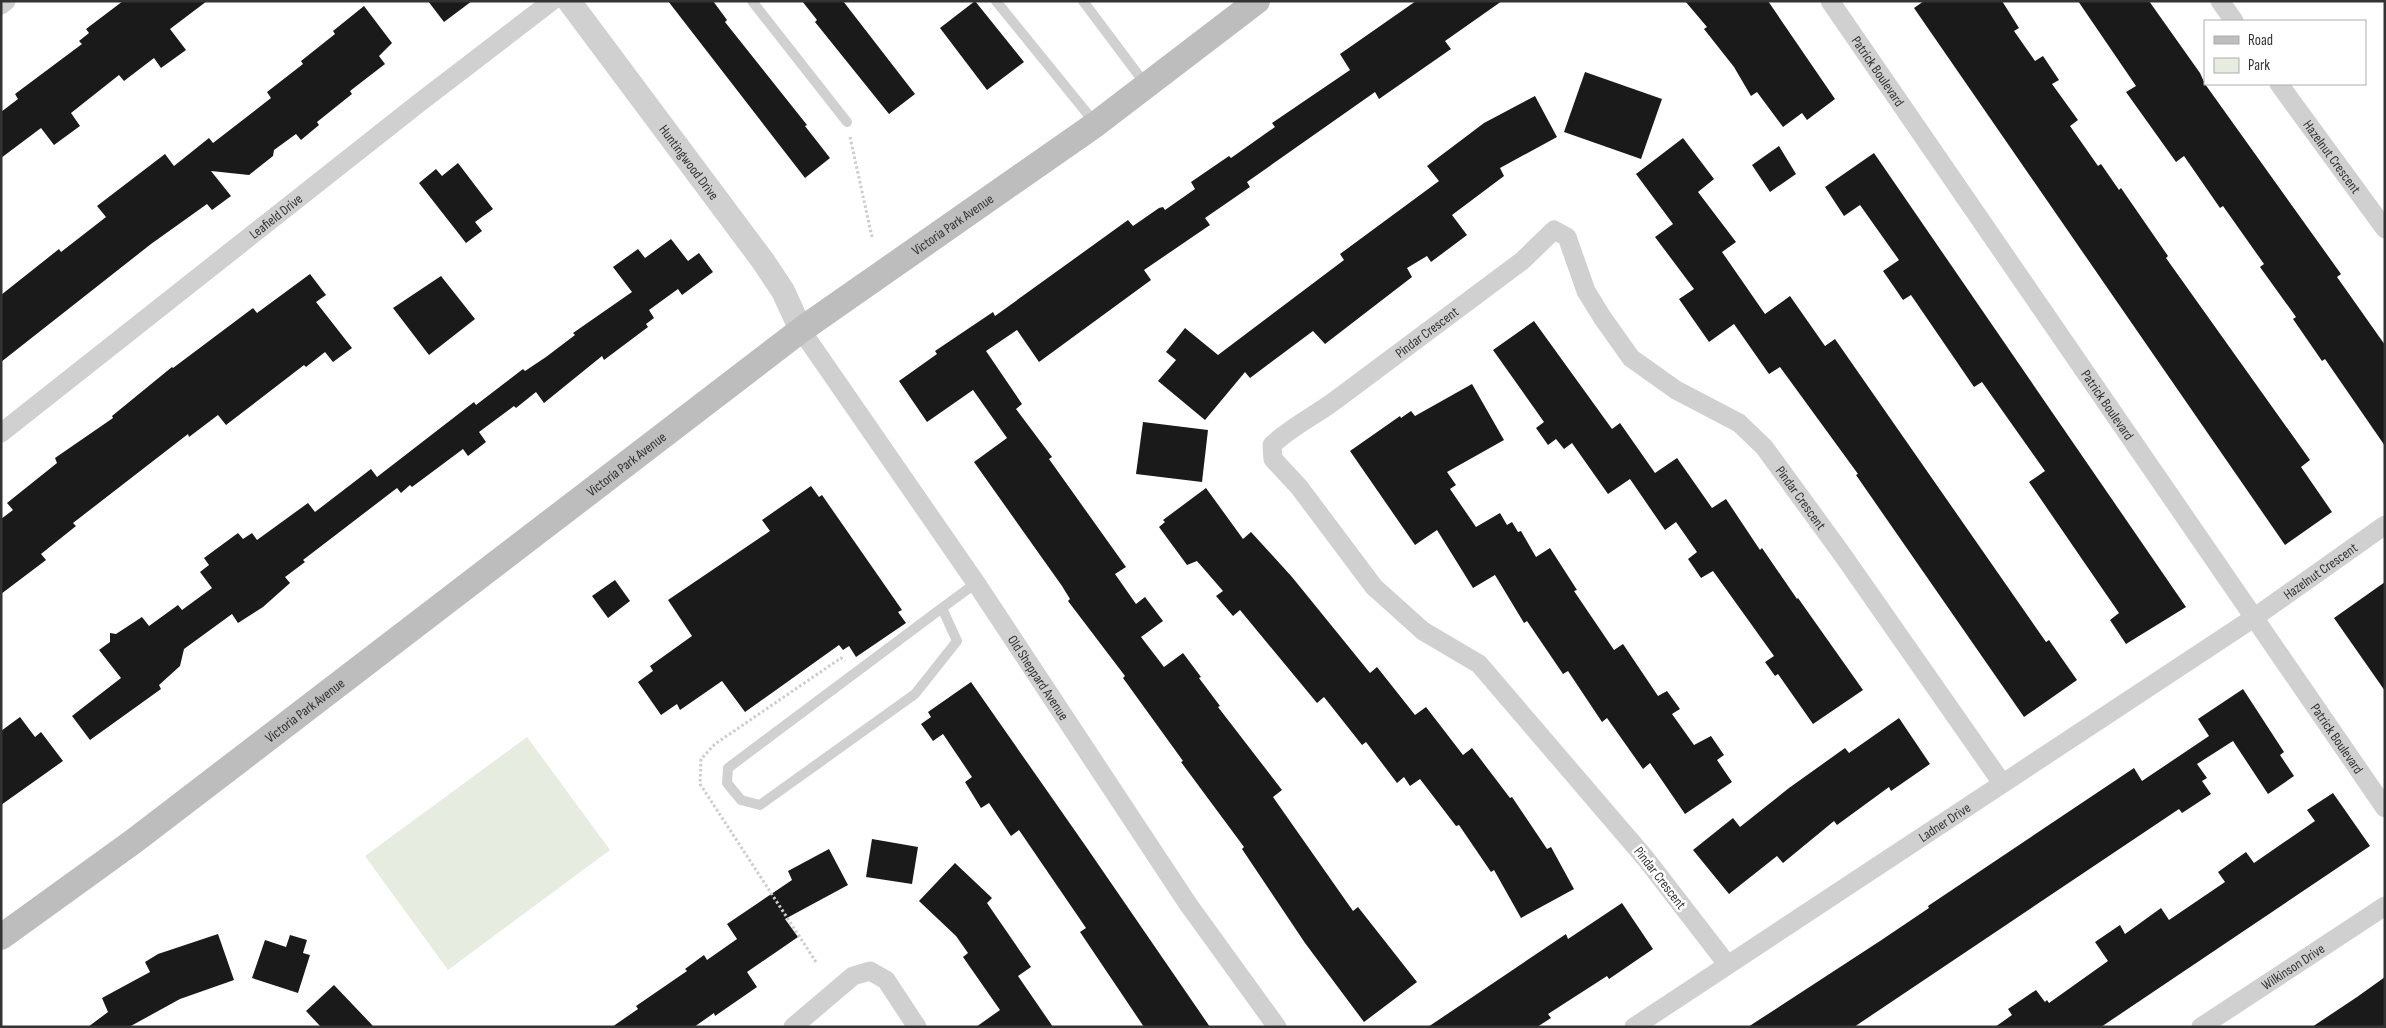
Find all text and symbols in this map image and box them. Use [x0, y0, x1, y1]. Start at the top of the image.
legend [2204, 20, 2366, 85]
text: Road [2248, 31, 2273, 50]
street label: Patrick Boulevard [1848, 33, 1908, 110]
text: Park [2248, 56, 2270, 75]
street label: Hazelnut Crescent [2300, 117, 2365, 197]
street label: Huntingwood Drive [656, 121, 723, 203]
street label: Leafield Drive [246, 190, 306, 242]
street label: Victoria Park Avenue [908, 190, 997, 259]
street label: Pindar Crescent [1392, 303, 1462, 361]
street label: Patrick Boulevard [2078, 366, 2138, 443]
street label: Victoria Park Avenue [583, 428, 669, 500]
street label: Pindar Crescent [1772, 462, 1830, 533]
street label: Hazelnut Crescent [2280, 539, 2361, 603]
street label: Old Sheppard Avenue [1004, 632, 1073, 723]
street label: Victoria Park Avenue [261, 674, 348, 746]
street label: Patrick Boulevard [2307, 700, 2367, 777]
street label: Ladner Drive [1915, 799, 1974, 845]
street label: Pindar Crescent [1630, 843, 1690, 913]
street label: Wilkinson Drive [2258, 940, 2328, 993]

